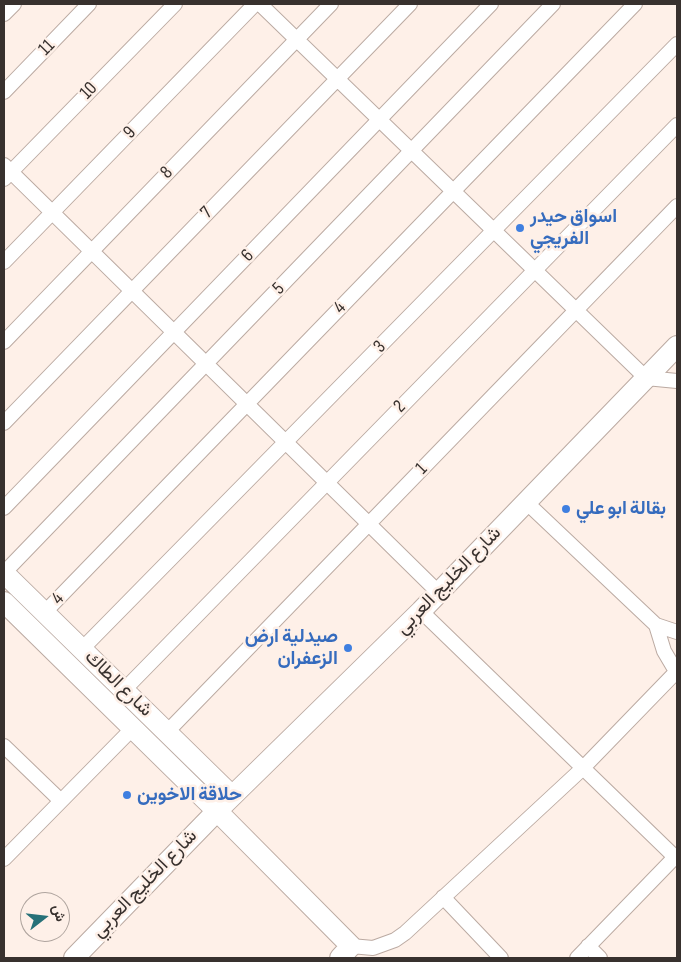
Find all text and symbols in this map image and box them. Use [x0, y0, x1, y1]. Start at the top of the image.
street label: 11 [34, 35, 60, 61]
street label: 10 [76, 78, 102, 104]
street label: 9 [119, 122, 141, 144]
street label: 8 [156, 162, 178, 184]
street label: 7 [196, 202, 218, 224]
place label: اسواق حيدر الفريجي [530, 206, 617, 250]
marker: اسواق حيدر الفريجي [514, 222, 526, 234]
street label: 6 [237, 245, 259, 267]
street label: 5 [268, 278, 290, 300]
street label: 4 [329, 297, 351, 319]
street label: 3 [369, 336, 391, 358]
street label: 2 [389, 396, 411, 418]
street label: 1 [411, 459, 433, 479]
place label: بقالة ابو علي [576, 498, 666, 520]
marker: بقالة ابو علي [560, 503, 572, 515]
street label: شارع الخليج العربي [392, 522, 506, 640]
street label: 4 [47, 588, 69, 610]
place label: صيدلية ارض الزعفران [245, 626, 338, 670]
marker: صيدلية ارض الزعفران [342, 642, 354, 654]
street label: شارع الطاك [79, 646, 157, 722]
place label: حلاقة الاخوين [137, 784, 242, 806]
marker: حلاقة الاخوين [121, 789, 133, 801]
street label: شارع الخليج العربي [88, 825, 202, 943]
north arrow [20, 892, 70, 942]
text: ش [48, 903, 69, 923]

